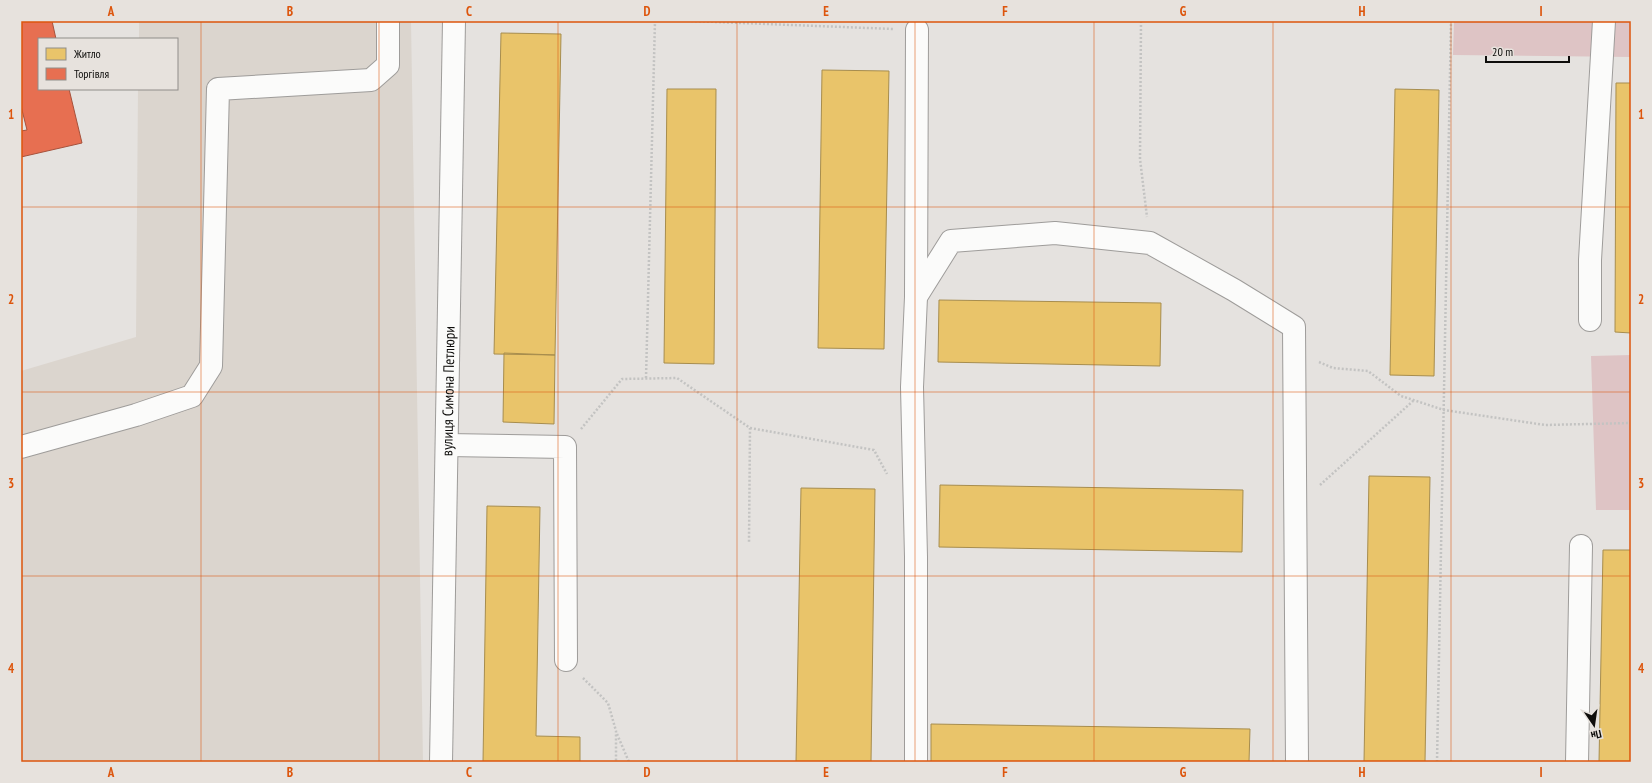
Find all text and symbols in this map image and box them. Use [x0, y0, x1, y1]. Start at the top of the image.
text: A [107, 3, 115, 20]
text: B [287, 3, 293, 20]
text: C [466, 3, 472, 20]
text: D [644, 3, 651, 20]
text: E [823, 3, 829, 20]
text: F [1002, 3, 1008, 20]
text: G [1180, 3, 1187, 20]
text: H [1359, 3, 1366, 20]
text: I [1539, 3, 1543, 20]
legend [38, 38, 178, 90]
scale bar [1486, 38, 1569, 64]
text: 20 m [1492, 44, 1513, 59]
text: Житло [73, 46, 101, 61]
text: Торгівля [74, 66, 109, 81]
text: 1 [8, 106, 14, 123]
text: 1 [1638, 106, 1644, 123]
text: 2 [8, 291, 14, 308]
text: 2 [1638, 291, 1644, 308]
street label: вулиця Симона Петлюри [437, 326, 458, 456]
text: 3 [8, 475, 14, 492]
text: 3 [1638, 475, 1644, 492]
text: 4 [8, 660, 15, 677]
text: 4 [1638, 660, 1645, 677]
north arrow [1574, 705, 1614, 745]
text: Пн [1589, 727, 1603, 743]
text: A [107, 764, 115, 781]
text: B [287, 764, 293, 781]
text: C [466, 764, 472, 781]
text: D [644, 764, 651, 781]
text: E [823, 764, 829, 781]
text: F [1002, 764, 1008, 781]
text: G [1180, 764, 1187, 781]
text: H [1359, 764, 1366, 781]
text: I [1539, 764, 1543, 781]

